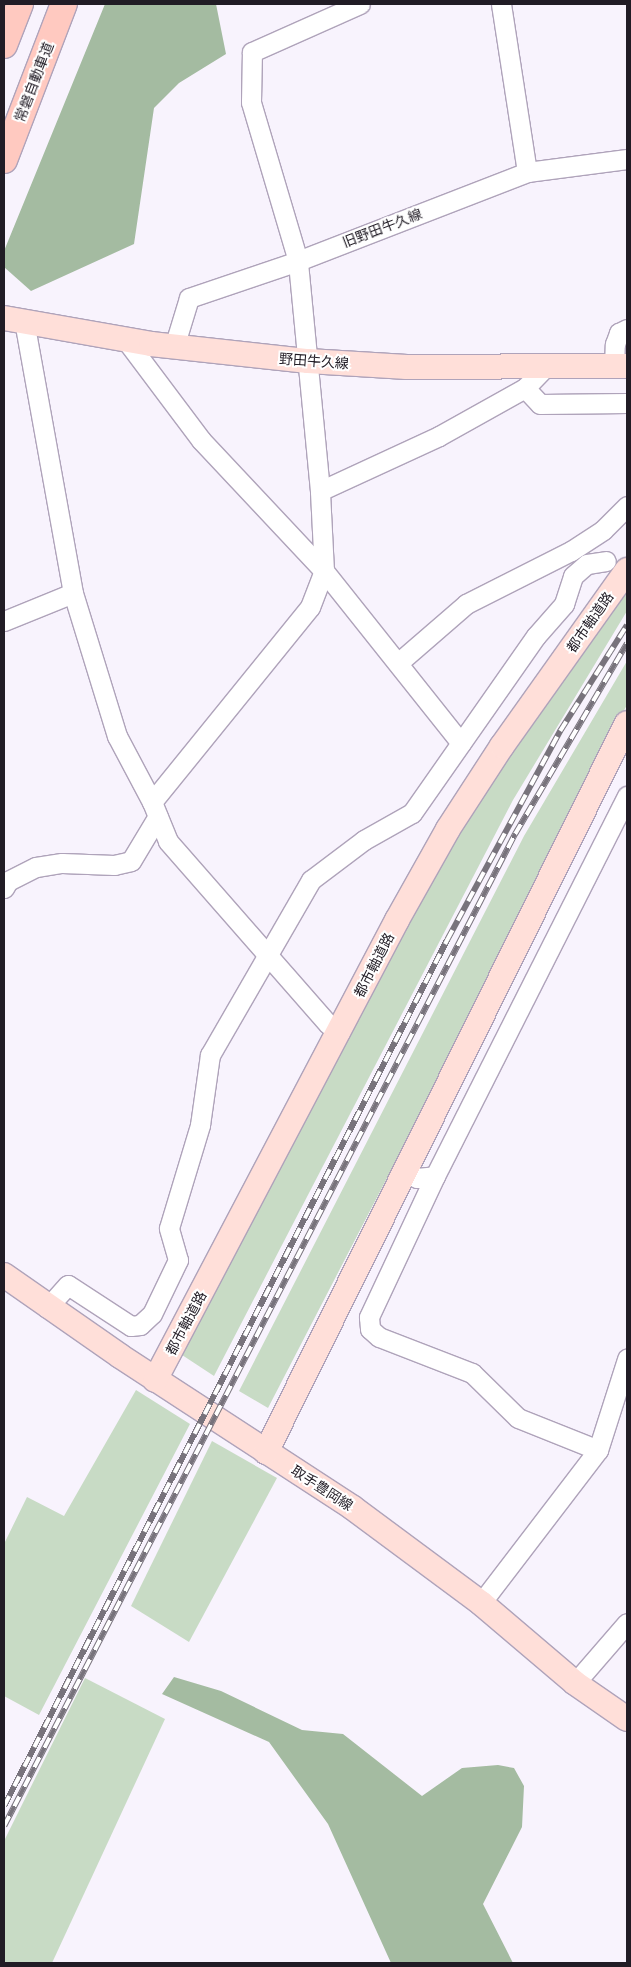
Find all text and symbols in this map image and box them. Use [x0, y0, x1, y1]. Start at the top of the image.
street label: 常磐自動車道 [11, 40, 57, 124]
street label: 旧野田牛久線 [340, 205, 424, 251]
street label: 野田牛久線 [278, 350, 350, 372]
street label: 都市軸道路 [563, 589, 617, 655]
street label: 都市軸道路 [351, 930, 397, 1000]
street label: 都市軸道路 [162, 1288, 210, 1358]
street label: 取手豊岡線 [288, 1462, 356, 1514]

